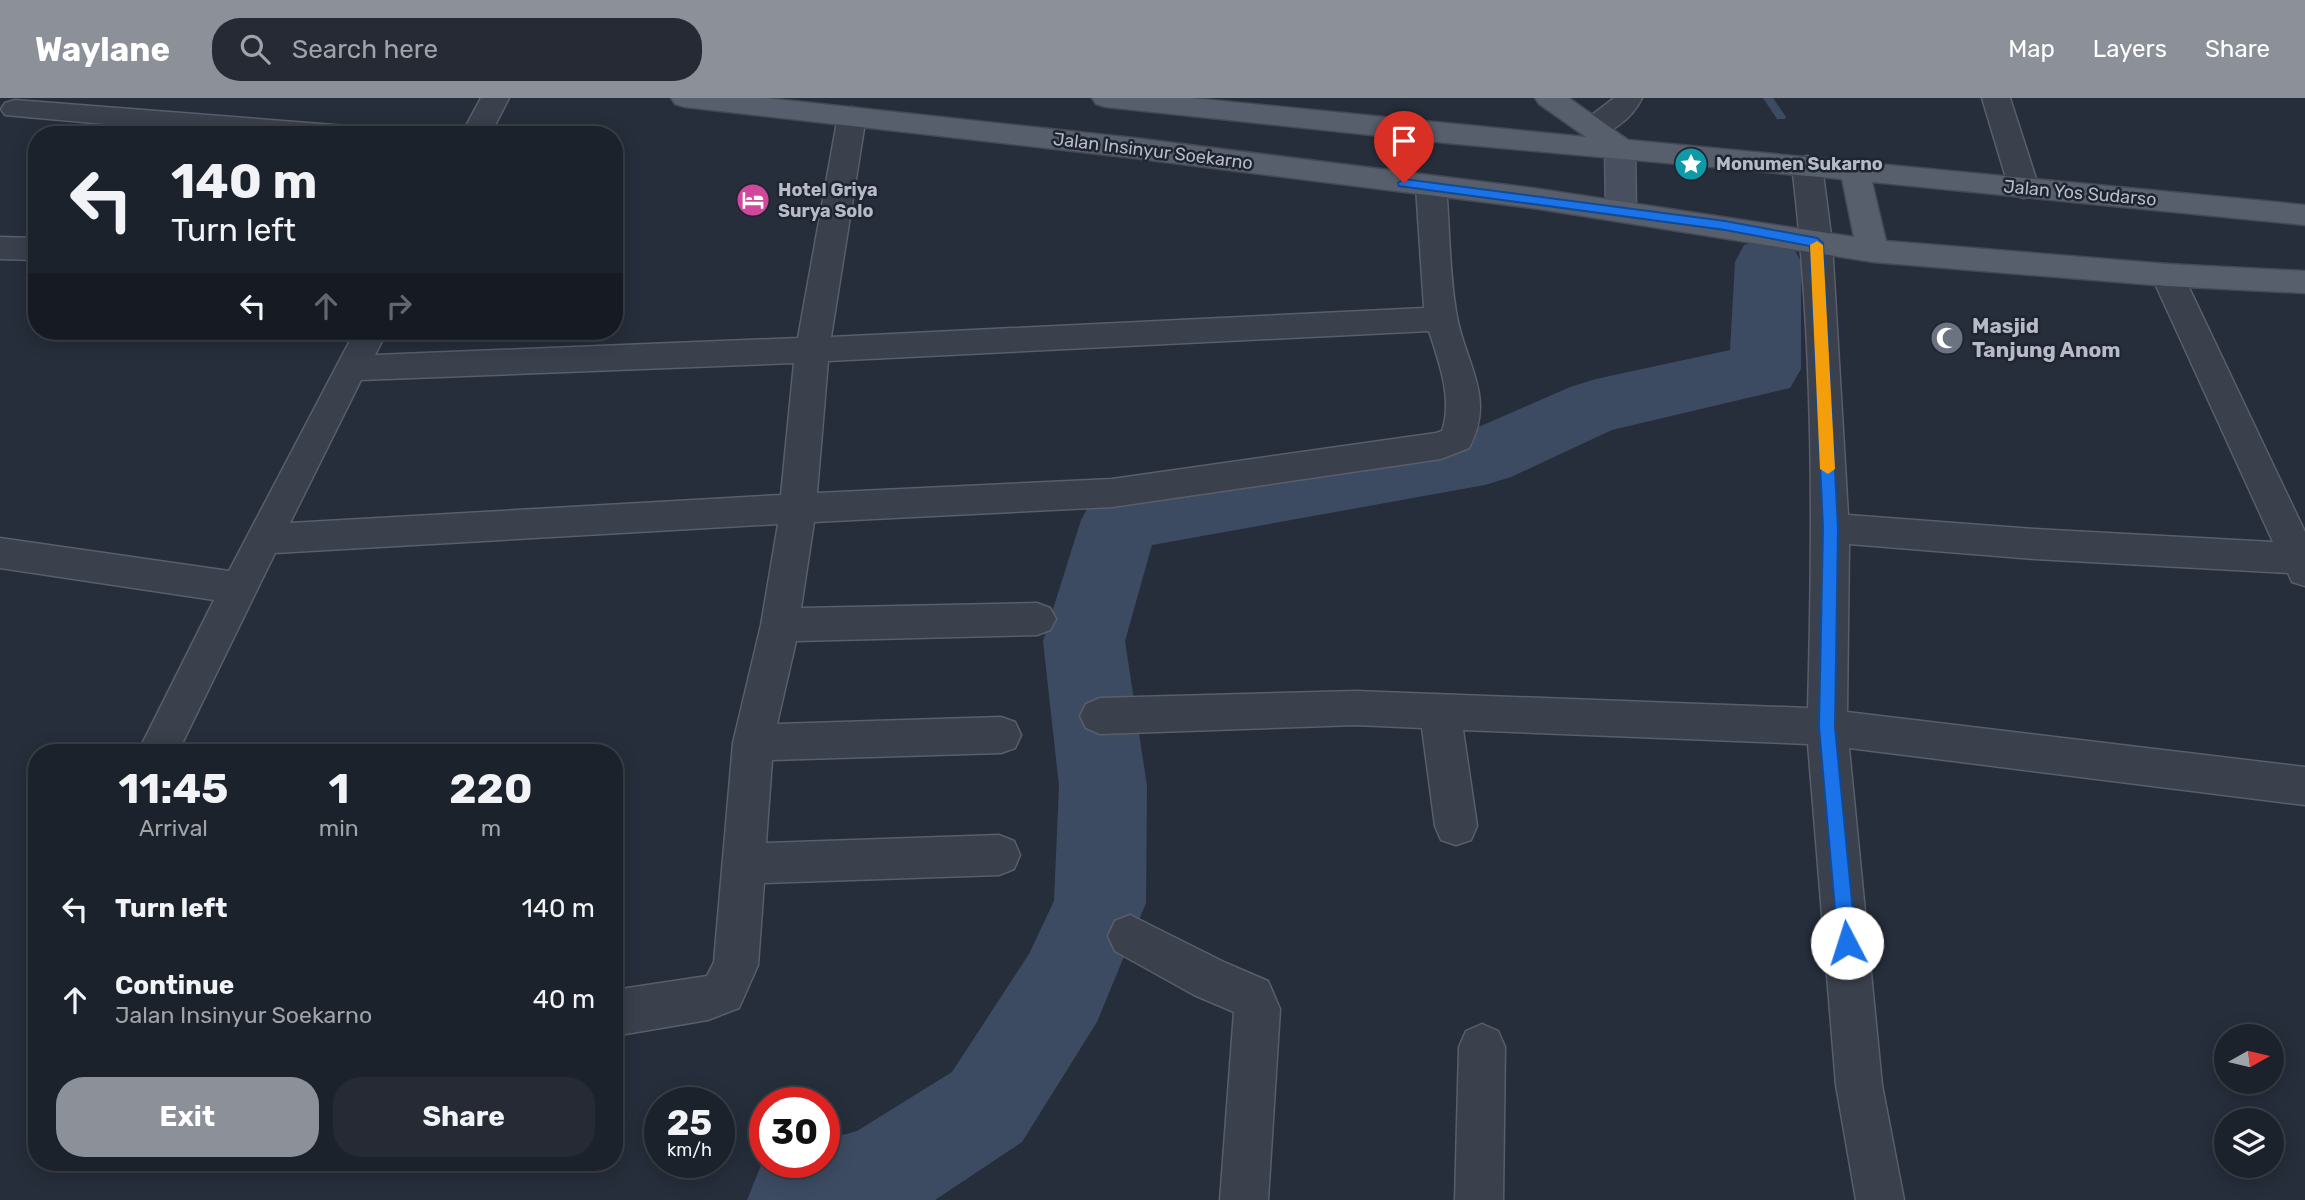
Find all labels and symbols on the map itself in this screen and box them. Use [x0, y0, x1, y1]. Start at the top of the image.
pin [1374, 111, 1434, 183]
street label: Jalan Insinyur Soekarno [1052, 128, 1254, 174]
place icon: Monumen Sukarno [1672, 145, 1710, 183]
place label: Monumen Sukarno [1716, 153, 1883, 175]
street label: Jalan Yos Sudarso [2003, 175, 2157, 211]
place label: Hotel Griya Surya Solo [778, 179, 878, 222]
hotel icon: Hotel Griya Surya Solo [734, 181, 772, 219]
place label: Masjid Tanjung Anom [1972, 313, 2120, 362]
mosque icon: Masjid Tanjung Anom [1928, 319, 1966, 357]
position arrow [1810, 906, 1884, 980]
north arrow [2214, 1024, 2284, 1094]
speed limit sign: 30 [749, 1087, 840, 1178]

